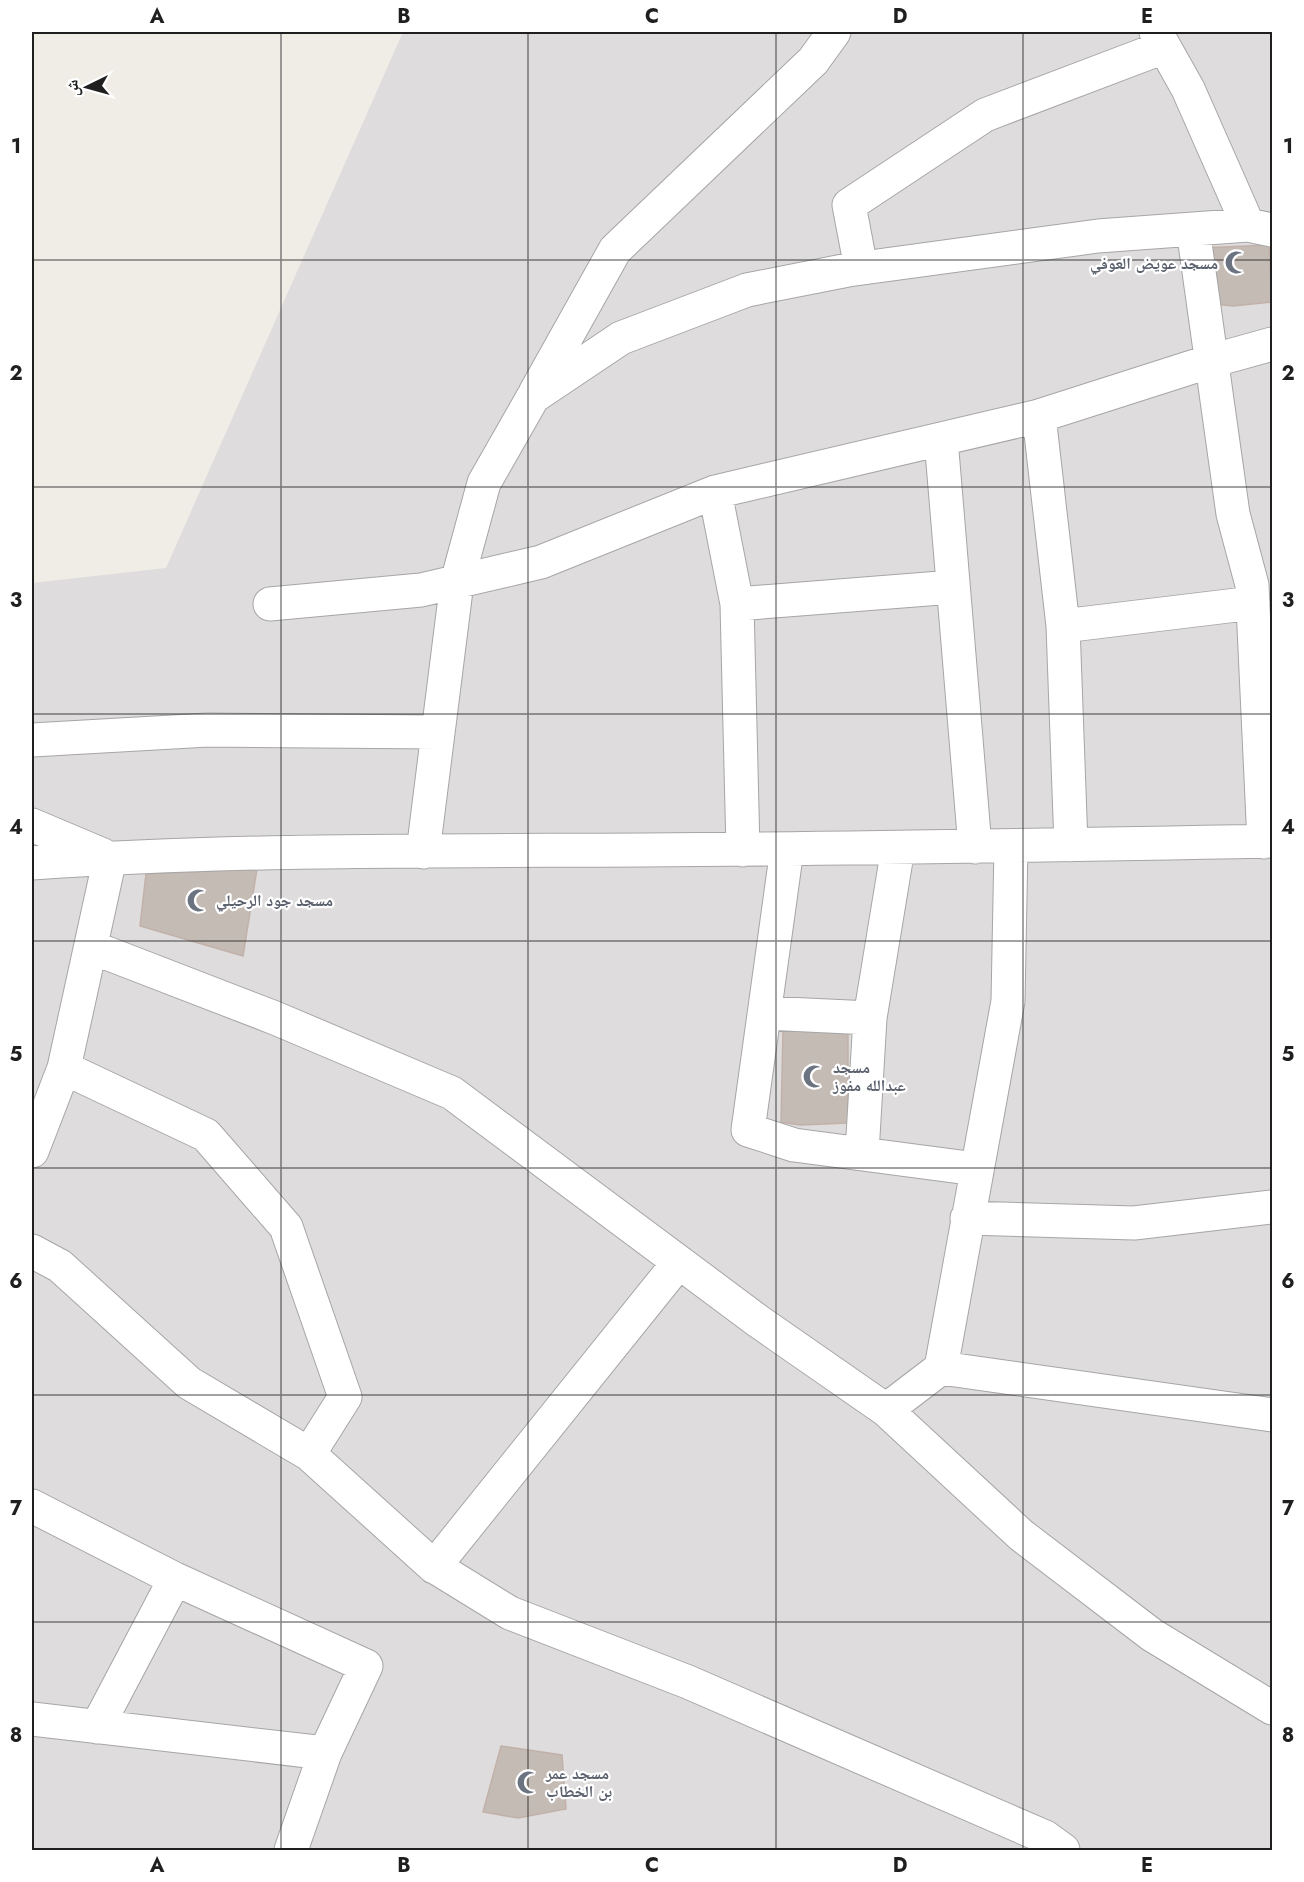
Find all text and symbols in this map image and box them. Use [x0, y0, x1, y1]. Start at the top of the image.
text: A [149, 2, 165, 31]
text: B [397, 2, 411, 31]
text: C [645, 2, 659, 31]
text: D [893, 2, 907, 31]
text: E [1141, 2, 1153, 31]
north arrow [57, 57, 117, 117]
text: ش [60, 79, 85, 98]
text: 1 [11, 132, 21, 161]
text: 1 [1283, 132, 1293, 161]
mosque icon: مسجد عويض العوفي [1223, 250, 1249, 276]
place label: مسجد عويض العوفي [1090, 252, 1218, 275]
text: 2 [9, 359, 23, 388]
text: 2 [1281, 359, 1295, 388]
text: 3 [10, 586, 22, 615]
text: 3 [1282, 586, 1294, 615]
text: 4 [9, 813, 23, 842]
text: 4 [1281, 813, 1295, 842]
mosque icon: مسجد جود الرحيلي [185, 887, 211, 913]
place label: مسجد جود الرحيلي [216, 889, 333, 912]
text: 5 [10, 1040, 23, 1069]
text: 5 [1282, 1040, 1295, 1069]
place label: مسجد عبدالله مفوز [832, 1056, 906, 1097]
mosque icon: مسجد عبدالله مفوز [802, 1063, 828, 1089]
text: 6 [9, 1267, 23, 1296]
text: 6 [1281, 1267, 1295, 1296]
text: 7 [10, 1494, 23, 1523]
text: 7 [1282, 1494, 1295, 1523]
text: 8 [10, 1721, 22, 1750]
text: 8 [1282, 1721, 1294, 1750]
place label: مسجد عمر بن الخطاب [545, 1762, 612, 1803]
mosque icon: مسجد عمر بن الخطاب [515, 1769, 541, 1795]
text: A [149, 1851, 165, 1880]
text: B [397, 1851, 411, 1880]
text: C [645, 1851, 659, 1880]
text: D [893, 1851, 907, 1880]
text: E [1141, 1851, 1153, 1880]

